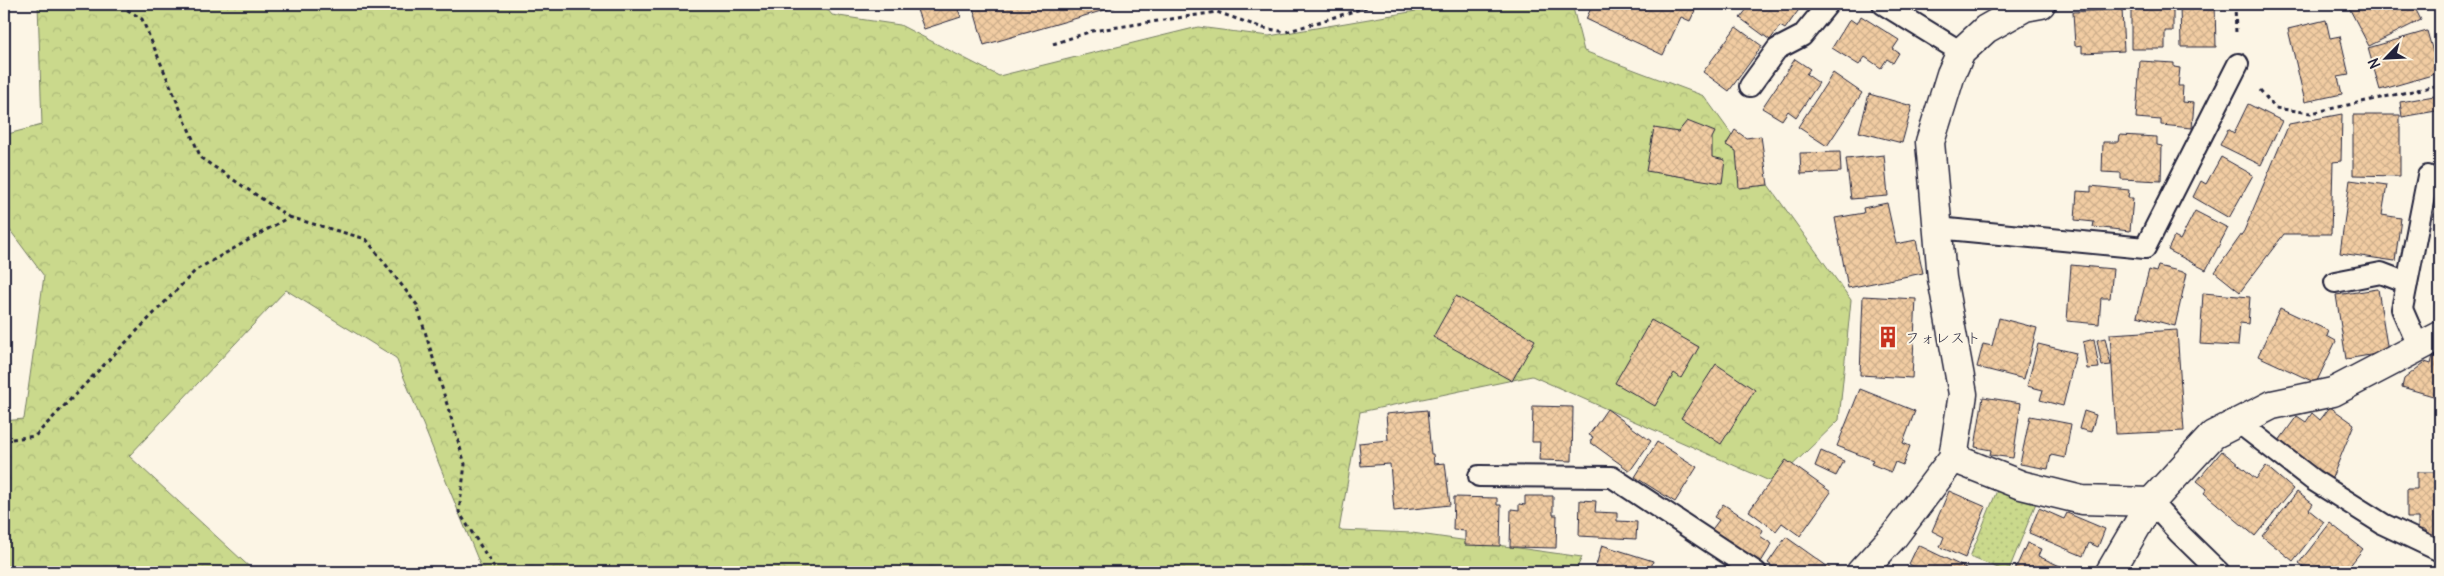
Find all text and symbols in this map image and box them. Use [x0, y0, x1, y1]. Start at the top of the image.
north arrow [2362, 32, 2412, 82]
text: N [2364, 55, 2384, 71]
building icon: フォレスト [1875, 324, 1901, 350]
place label: フォレスト [1905, 328, 1981, 347]

